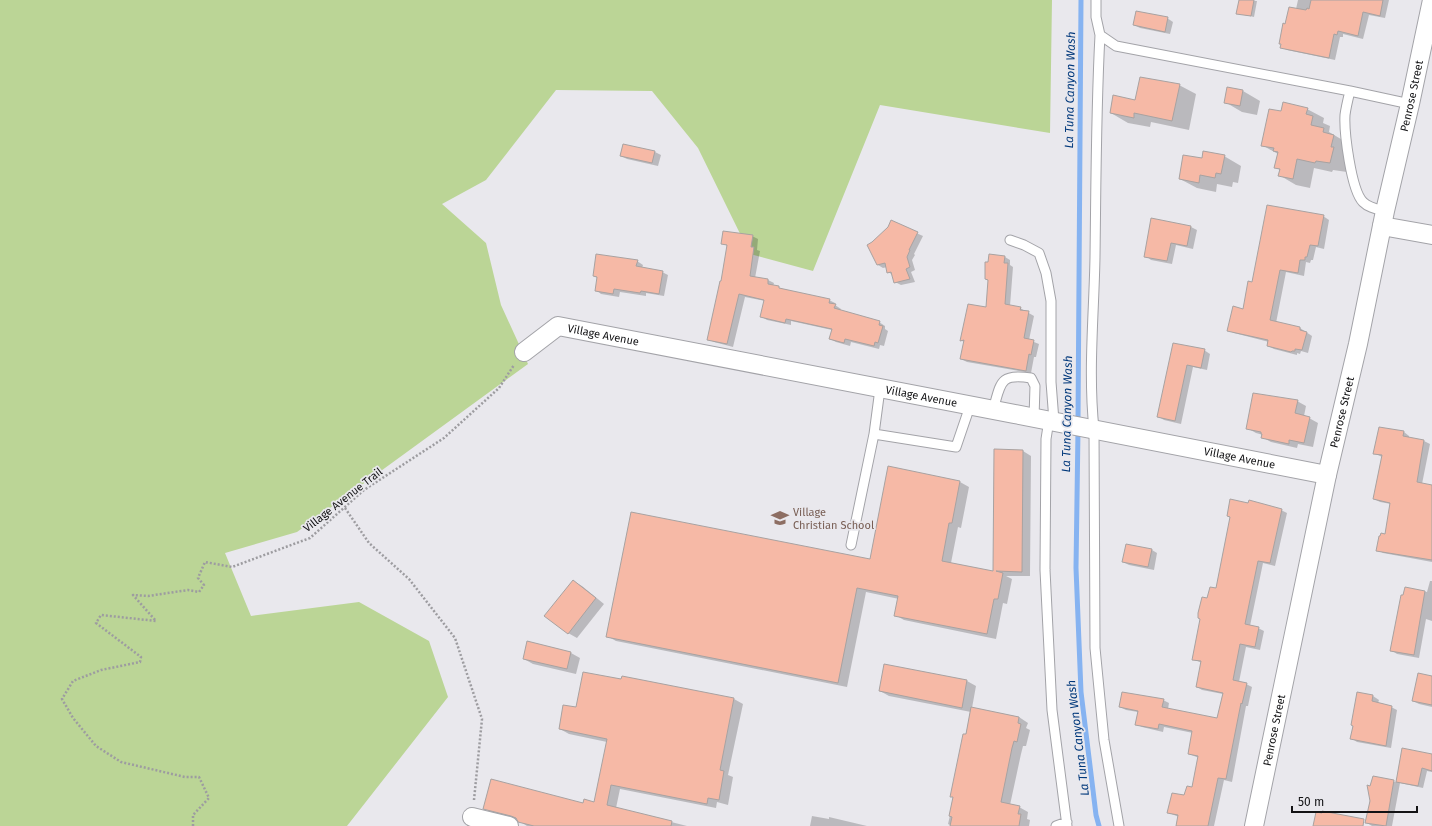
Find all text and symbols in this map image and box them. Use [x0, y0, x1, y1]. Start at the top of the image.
water label: La Tuna Canyon Wash [1062, 31, 1078, 149]
street label: Penrose Street [1397, 59, 1426, 133]
street label: Village Avenue [566, 322, 640, 348]
water label: La Tuna Canyon Wash [1059, 355, 1075, 473]
street label: Penrose Street [1327, 375, 1357, 449]
street label: Village Avenue [885, 383, 958, 409]
street label: Village Avenue [1203, 444, 1276, 471]
street label: Village Avenue Trail [301, 465, 385, 535]
place label: Village Christian School [793, 506, 874, 532]
school or university icon: Village Christian School [770, 508, 790, 528]
water label: La Tuna Canyon Wash [1064, 679, 1092, 797]
street label: Penrose Street [1260, 693, 1288, 767]
scale bar [1292, 788, 1417, 814]
text: 50 m [1298, 795, 1324, 809]

